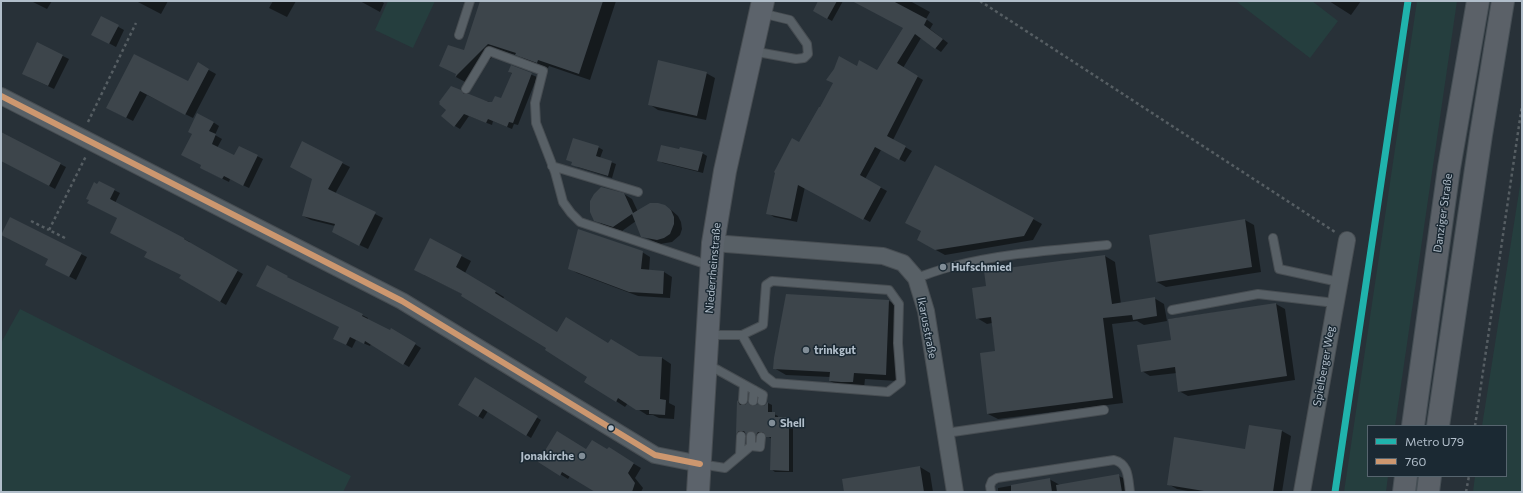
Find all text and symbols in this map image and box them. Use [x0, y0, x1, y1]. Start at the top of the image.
street label: Danziger Straße [1431, 172, 1455, 254]
street label: Niederrheinstraße [702, 222, 724, 314]
place label: Hufschmied [951, 260, 1012, 274]
marker: Hufschmied [938, 262, 948, 272]
street label: Ikarusstraße [915, 296, 939, 360]
street label: Spielberger Weg [1310, 325, 1338, 407]
place label: trinkgut [814, 343, 856, 357]
marker: trinkgut [801, 345, 811, 355]
place label: Shell [780, 416, 805, 430]
marker: Shell [767, 418, 777, 428]
unlabelled marker [606, 423, 616, 433]
legend [1367, 425, 1507, 477]
text: Metro U79 [1405, 434, 1464, 448]
place label: Jonakirche [521, 449, 574, 463]
marker: Jonakirche [577, 451, 587, 461]
text: 760 [1405, 454, 1426, 468]

